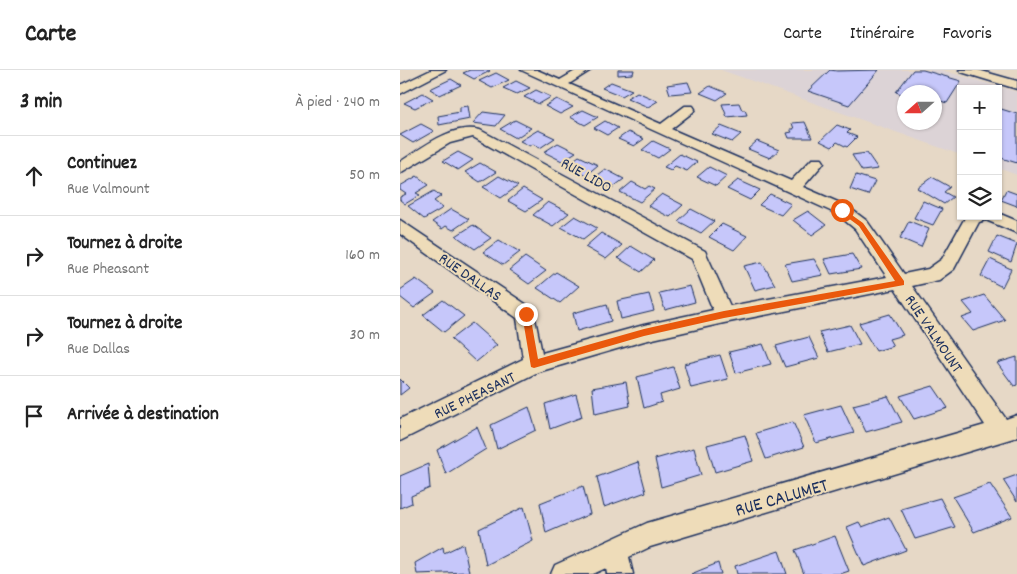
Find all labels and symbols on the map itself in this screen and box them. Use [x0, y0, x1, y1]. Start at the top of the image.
north arrow [897, 85, 942, 130]
street label: RUE LIDO [556, 153, 616, 200]
route start [831, 199, 854, 222]
street label: RUE DALLAS [433, 248, 506, 308]
street label: RUE VALMOUNT [898, 291, 968, 379]
route end [515, 303, 538, 326]
street label: RUE PHEASANT [431, 366, 520, 426]
street label: RUE CALUMET [732, 473, 832, 525]

